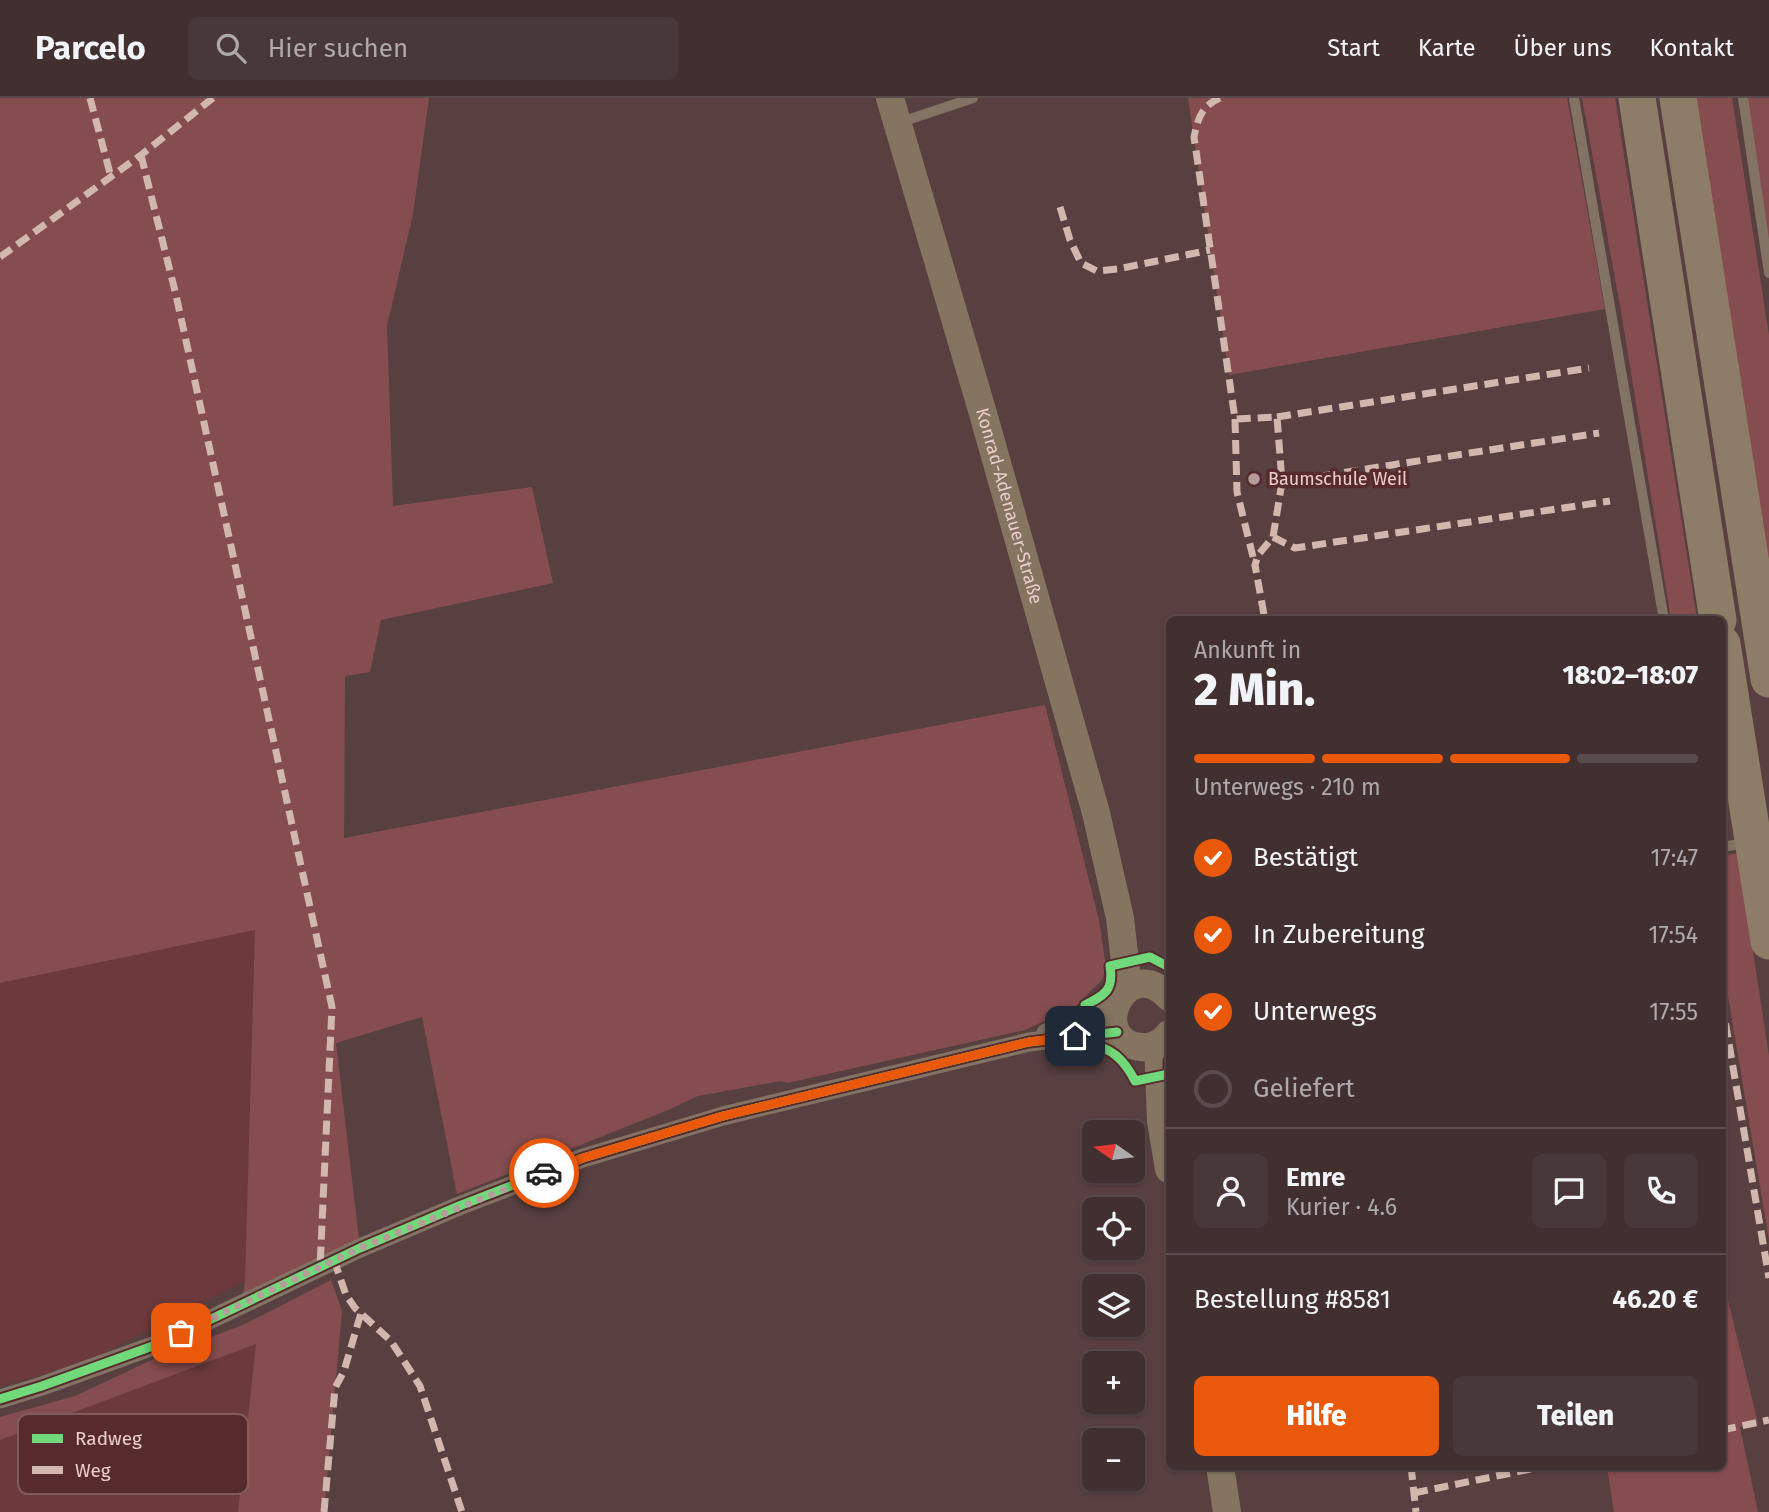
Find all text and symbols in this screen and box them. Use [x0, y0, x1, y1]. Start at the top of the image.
search box [188, 17, 678, 80]
text: Parcelo [35, 28, 146, 68]
icon: search [212, 29, 250, 67]
text: Hier suchen [268, 33, 408, 64]
text: Start [1327, 34, 1380, 62]
text: Karte [1418, 34, 1476, 62]
text: Über uns [1514, 34, 1612, 62]
text: Kontakt [1650, 34, 1734, 62]
street label: Konrad-Adenauer-Straße [971, 405, 1047, 607]
place label: Baumschule Weil [1268, 468, 1407, 490]
marker: Baumschule Weil [1246, 471, 1262, 487]
text: Ankunft in [1194, 636, 1301, 664]
text: 18:02–18:07 [1562, 660, 1698, 691]
text: 2 Min. [1194, 662, 1315, 717]
text: Unterwegs · 210 m [1194, 773, 1381, 801]
icon: check [1194, 839, 1232, 877]
text: Bestätigt [1253, 842, 1358, 873]
text: 17:47 [1651, 844, 1698, 872]
icon: check [1194, 916, 1232, 954]
text: In Zubereitung [1253, 919, 1425, 950]
text: 17:54 [1648, 921, 1698, 949]
icon: check [1194, 993, 1232, 1031]
text: Unterwegs [1253, 996, 1377, 1027]
text: 17:55 [1649, 998, 1698, 1026]
pin [1045, 1006, 1105, 1066]
icon: home [1056, 1017, 1094, 1055]
text: Geliefert [1253, 1073, 1355, 1104]
north arrow [1082, 1120, 1144, 1183]
map controls [1082, 1120, 1145, 1491]
courier [509, 1138, 579, 1208]
icon: car [525, 1154, 563, 1192]
button: person [1194, 1154, 1268, 1228]
button: chat [1532, 1154, 1606, 1228]
button: phone [1624, 1154, 1698, 1228]
text: Emre [1286, 1162, 1345, 1193]
text: Kurier · 4.6 [1286, 1193, 1397, 1221]
button: locate [1082, 1197, 1145, 1260]
button: layers [1082, 1274, 1145, 1337]
text: Bestellung #8581 [1194, 1284, 1391, 1315]
text: 46.20 € [1612, 1284, 1698, 1315]
pin [151, 1303, 211, 1363]
icon: bag [162, 1314, 200, 1352]
button: + [1082, 1351, 1145, 1414]
button: Hilfe [1194, 1376, 1439, 1456]
button: Teilen [1453, 1376, 1698, 1456]
legend [18, 1414, 248, 1494]
text: Radweg [75, 1427, 142, 1450]
button: − [1082, 1428, 1145, 1491]
text: Weg [75, 1459, 111, 1482]

